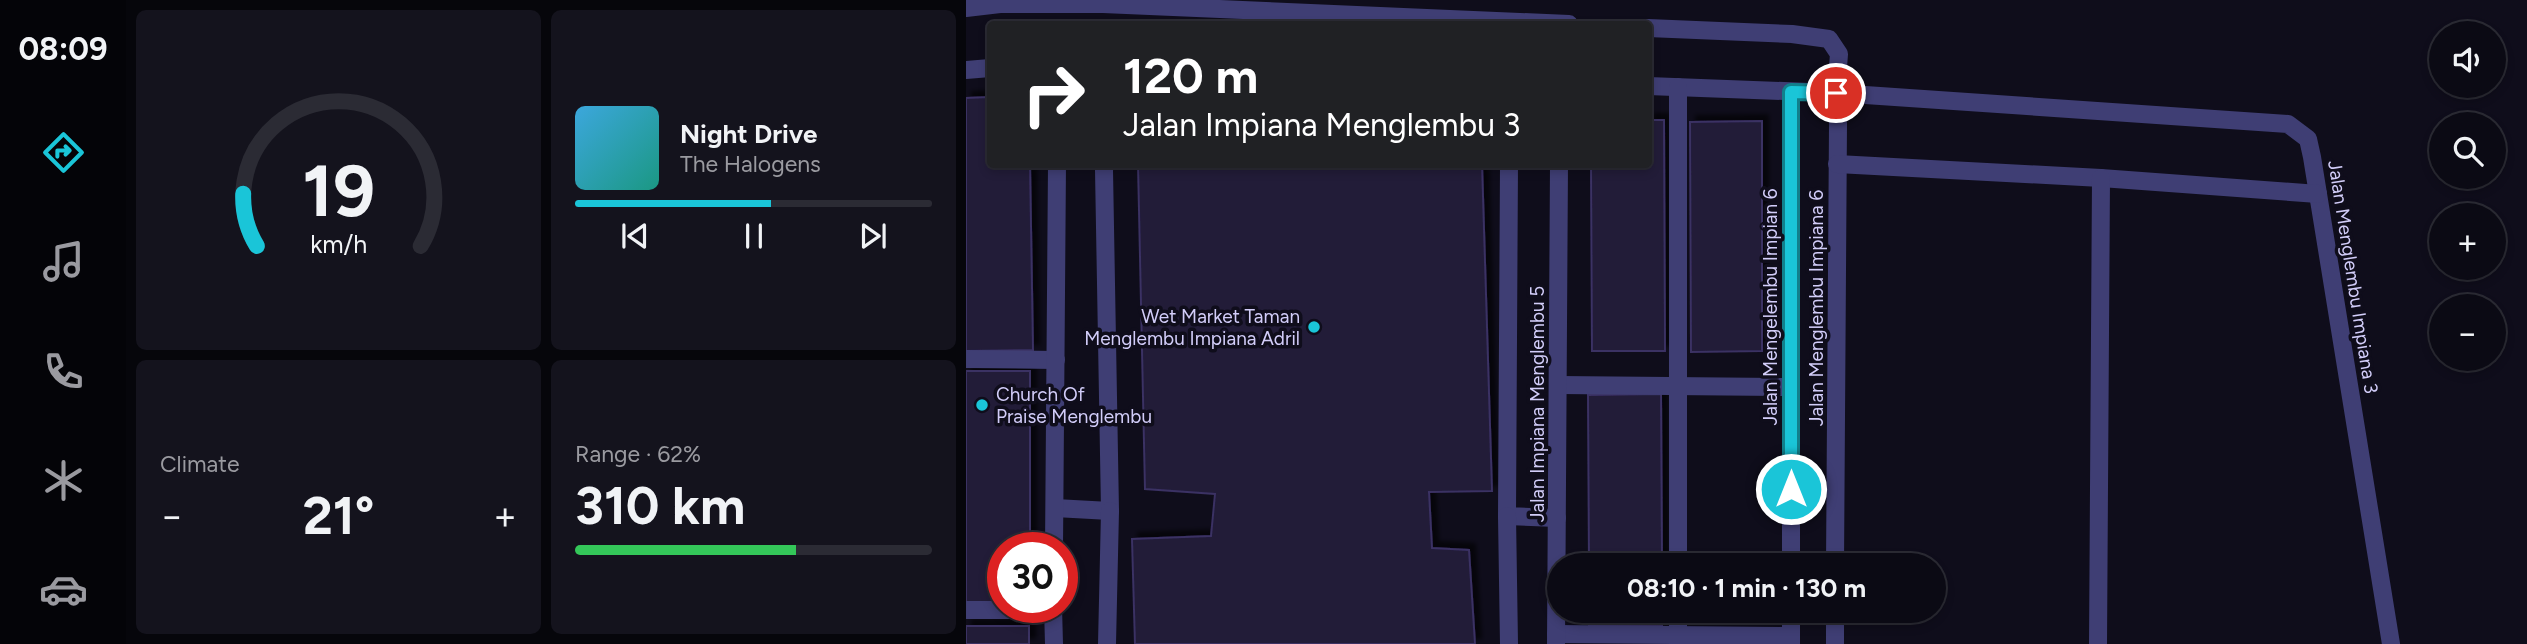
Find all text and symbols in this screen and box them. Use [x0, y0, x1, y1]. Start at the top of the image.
map controls [2429, 21, 2506, 371]
button: sound [2429, 21, 2506, 98]
text: 08:09 [18, 30, 108, 68]
text: 120 m [1123, 46, 1258, 105]
icon: right [1008, 49, 1099, 140]
pin [1806, 63, 1866, 123]
icon: arrive [1817, 74, 1855, 112]
text: Jalan Impiana Menglembu 3 [1123, 106, 1520, 144]
button: search [2429, 112, 2506, 189]
text: Night Drive [680, 118, 817, 150]
icon: directions [39, 128, 88, 177]
text: 19 [302, 148, 375, 235]
text: The Halogens [680, 150, 821, 178]
street label: Jalan Menglembu Impiana 3 [2323, 159, 2383, 395]
street label: Jalan Mengelembu Impian 6 [1759, 188, 1782, 426]
street label: Jalan Menglembu Impiana 6 [1805, 190, 1828, 426]
button: + [2429, 203, 2506, 280]
icon: previous [616, 217, 654, 255]
icon: pause [735, 217, 773, 255]
icon: next [854, 217, 892, 255]
text: km/h [310, 229, 367, 259]
icon: music [39, 237, 88, 286]
street label: Jalan Impiana Menglembu 5 [1526, 286, 1549, 522]
button: − [2429, 294, 2506, 371]
place label: Wet Market Taman Menglembu Impiana Adril [1084, 305, 1300, 350]
marker: Wet Market Taman Menglembu Impiana Adril [1306, 319, 1322, 335]
icon: phone [39, 347, 88, 396]
place label: Church Of Praise Menglembu [996, 383, 1152, 428]
marker: Church Of Praise Menglembu [974, 397, 990, 413]
text: Range · 62% [575, 440, 701, 468]
text: Climate [160, 450, 239, 478]
position arrow [1754, 452, 1828, 526]
icon: climate [39, 456, 88, 505]
text: 310 km [575, 475, 745, 537]
text: 21° [303, 485, 374, 547]
text: − [160, 493, 184, 539]
text: + [493, 493, 517, 539]
speed limit sign: 30 [987, 532, 1078, 623]
icon: car [39, 565, 88, 614]
text: 08:10 · 1 min · 130 m [1627, 572, 1866, 604]

